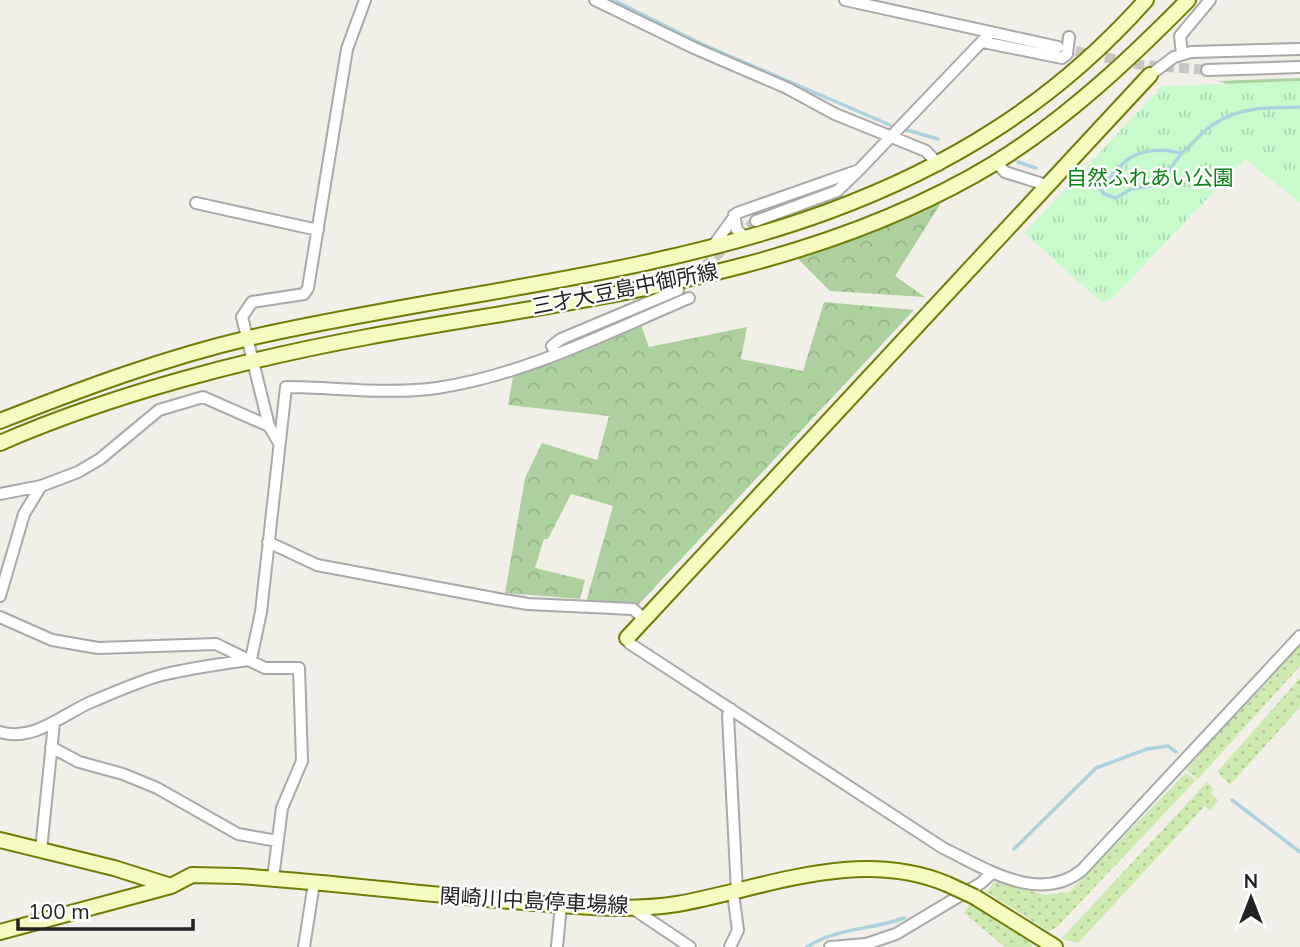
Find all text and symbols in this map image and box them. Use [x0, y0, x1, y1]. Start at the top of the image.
park label: 自然ふれあい公園 [1066, 164, 1234, 190]
street label: 三才大豆島中御所線 [530, 257, 720, 319]
north arrow [1216, 863, 1286, 933]
text: N [1244, 869, 1258, 893]
street label: 関崎川中島停車場線 [439, 882, 629, 918]
scale bar [18, 888, 192, 932]
text: 100 m [28, 898, 90, 924]

